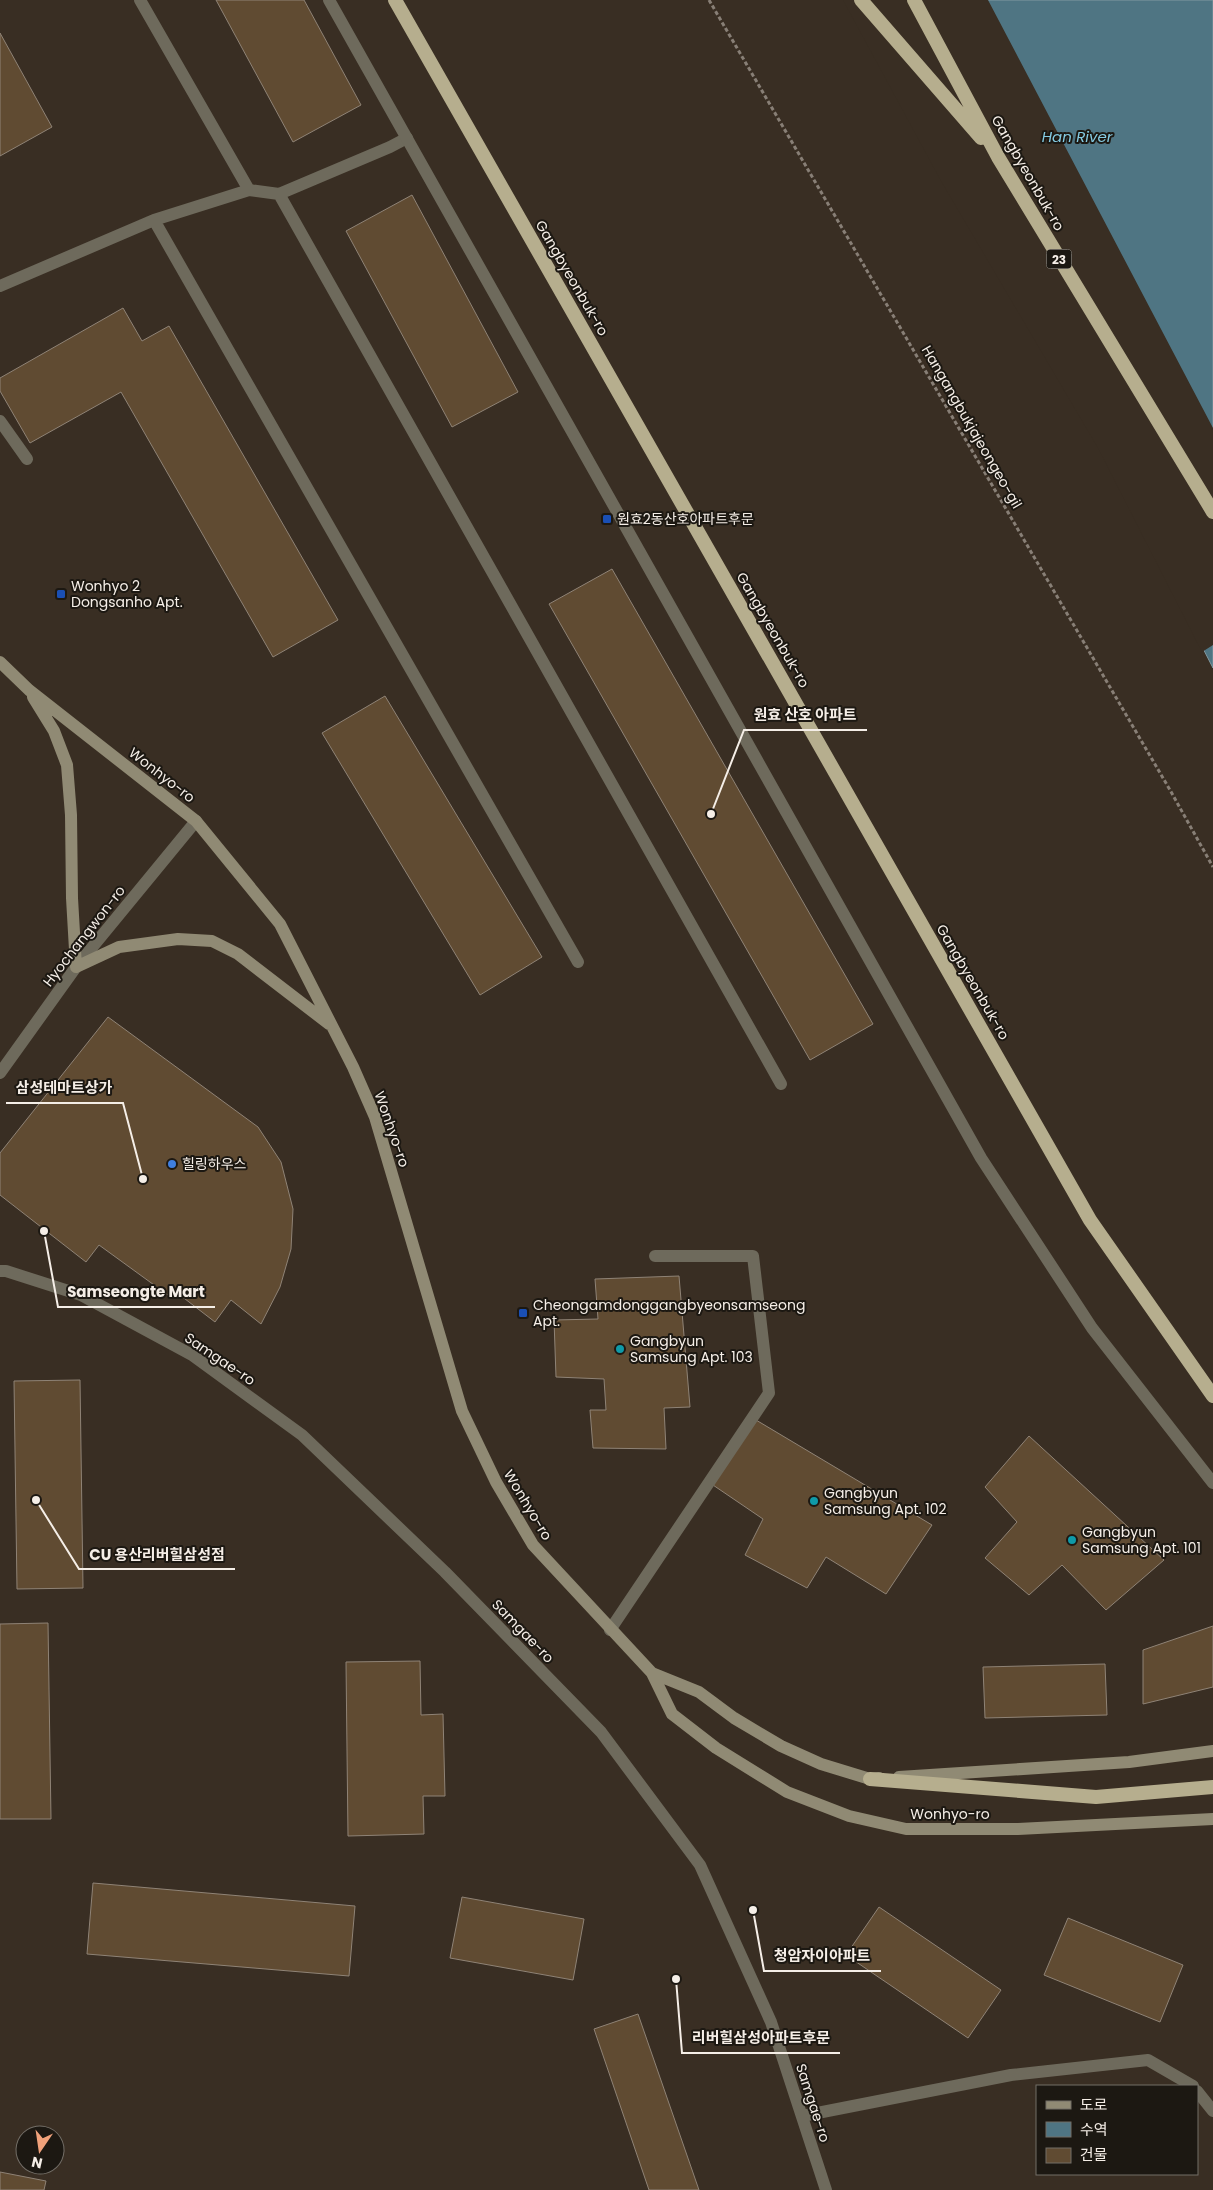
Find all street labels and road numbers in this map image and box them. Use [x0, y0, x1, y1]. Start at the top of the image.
street label: Gangbyeonbuk-ro [987, 112, 1069, 234]
street label: Gangbyeonbuk-ro [531, 217, 613, 339]
road number: 23 [1046, 250, 1072, 268]
street label: Hangangbukjajeongeo-gil [917, 342, 1027, 512]
street label: Gangbyeonbuk-ro [732, 569, 814, 691]
street label: Wonhyo-ro [125, 743, 199, 807]
street label: Hyochangwon-ro [38, 881, 130, 991]
street label: Gangbyeonbuk-ro [932, 921, 1014, 1043]
street label: Wonhyo-ro [370, 1088, 414, 1170]
street label: Samgae-ro [181, 1328, 259, 1390]
street label: Wonhyo-ro [499, 1466, 557, 1544]
street label: Samgae-ro [487, 1595, 559, 1667]
street label: Wonhyo-ro [910, 1804, 990, 1824]
street label: Samgae-ro [791, 2061, 835, 2145]

